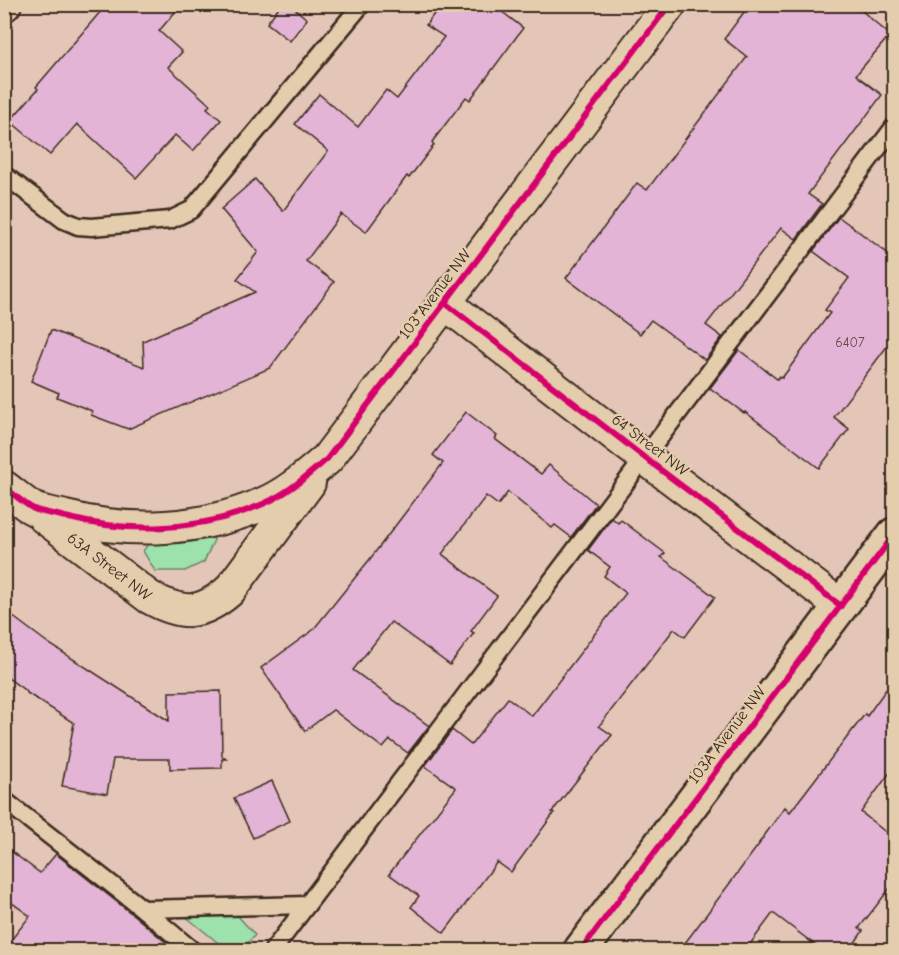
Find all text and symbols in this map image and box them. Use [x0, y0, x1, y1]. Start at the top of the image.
street label: 103 Avenue NW [395, 245, 475, 343]
house number: 6407 [835, 334, 865, 351]
street label: 64 Street NW [608, 410, 692, 480]
street label: 63A Street NW [63, 529, 155, 605]
street label: 103A Avenue NW [685, 683, 770, 787]

